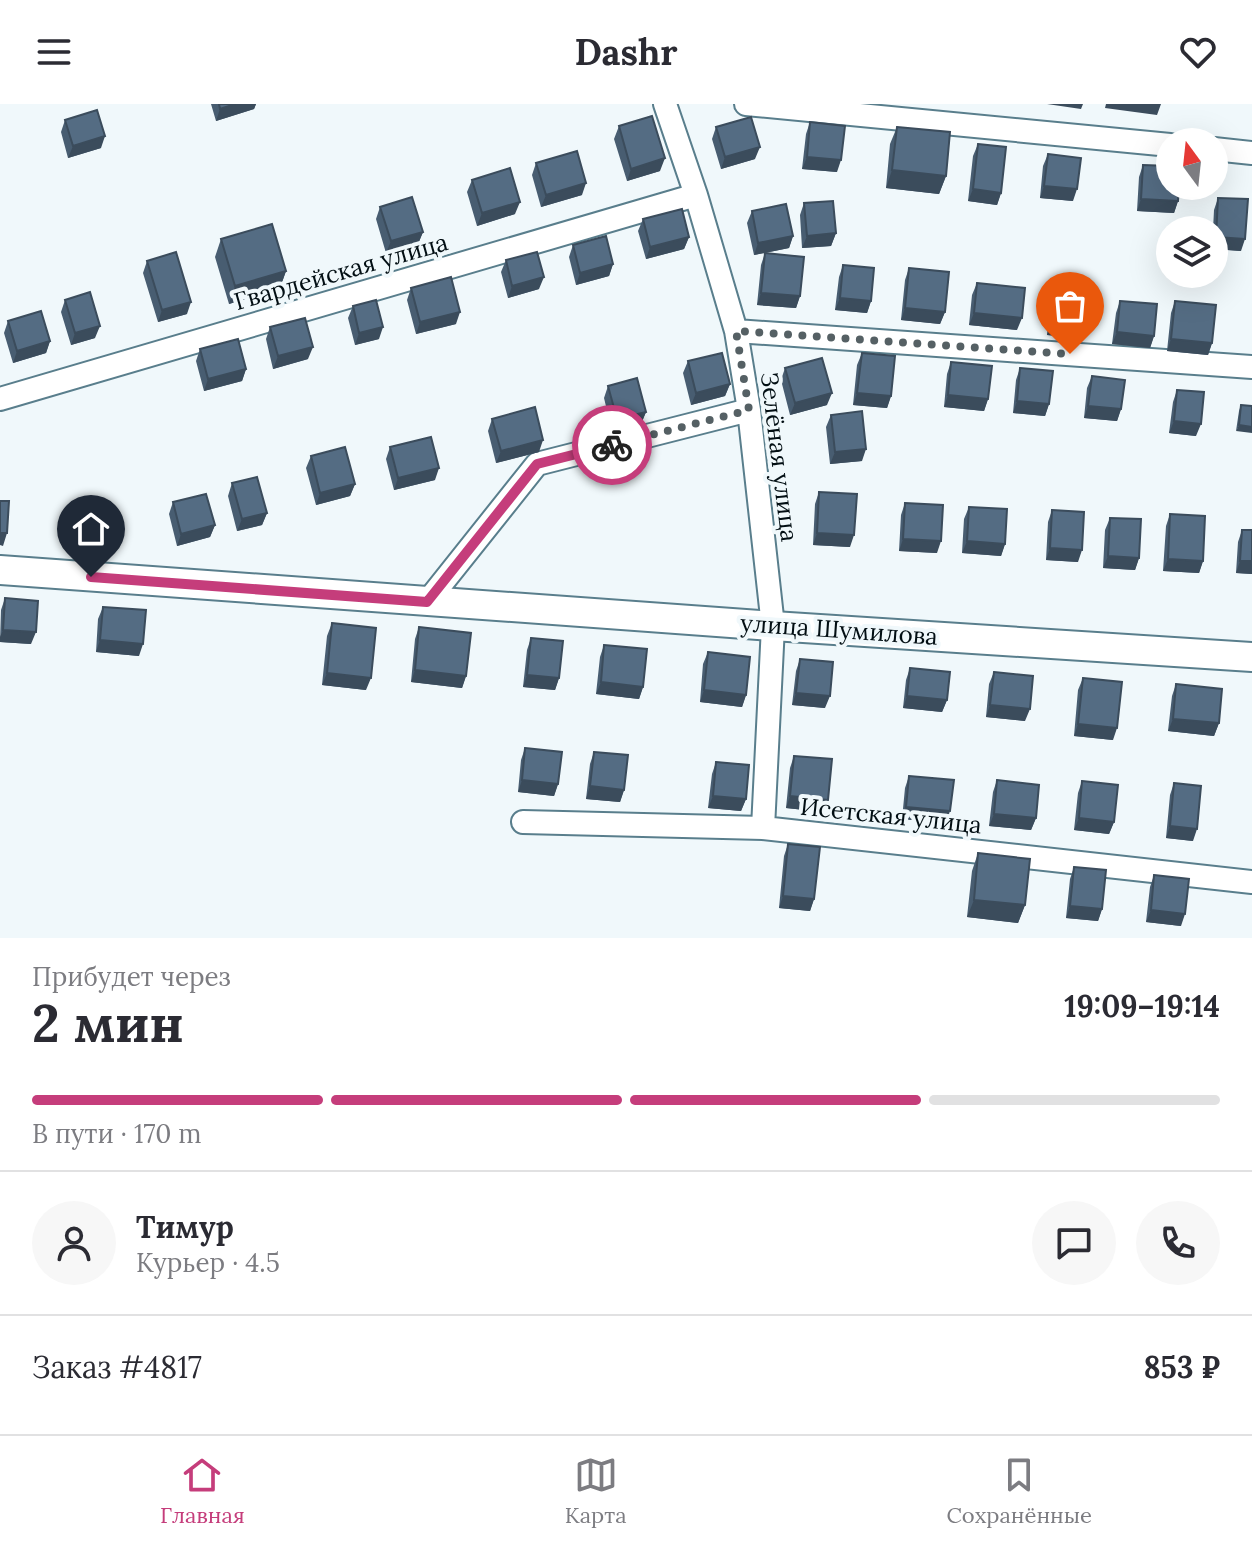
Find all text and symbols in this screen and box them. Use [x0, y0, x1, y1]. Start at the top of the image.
text: Dashr [574, 29, 678, 75]
icon: menu [32, 30, 76, 74]
icon: heart [1176, 30, 1220, 74]
north arrow [1156, 128, 1228, 200]
map controls [1156, 128, 1228, 288]
button: layers [1156, 216, 1228, 288]
street label: Гвардейская улица [230, 226, 451, 317]
pin [1036, 272, 1104, 354]
icon: bag [1048, 284, 1092, 328]
street label: Зелёная улица [754, 370, 805, 544]
courier [572, 405, 652, 485]
icon: bike [590, 423, 634, 467]
pin [57, 495, 125, 577]
icon: home [69, 507, 113, 551]
street label: улица Шумилова [739, 607, 939, 652]
street label: Исетская улица [799, 791, 983, 840]
text: Прибудет через [32, 960, 231, 993]
text: 19:09–19:14 [1064, 987, 1220, 1025]
text: 2 мин [32, 990, 184, 1056]
text: В пути · 170 m [32, 1117, 202, 1150]
button: person [32, 1201, 116, 1285]
button: chat [1032, 1201, 1116, 1285]
button: phone [1136, 1201, 1220, 1285]
text: Тимур [136, 1208, 234, 1246]
text: Курьер · 4.5 [136, 1246, 280, 1279]
text: Заказ #4817 [32, 1348, 202, 1386]
text: 853 ₽ [1143, 1348, 1220, 1386]
tab: Главная [160, 1453, 245, 1529]
tab: Карта [565, 1453, 627, 1529]
tab: Сохранённые [946, 1453, 1092, 1529]

